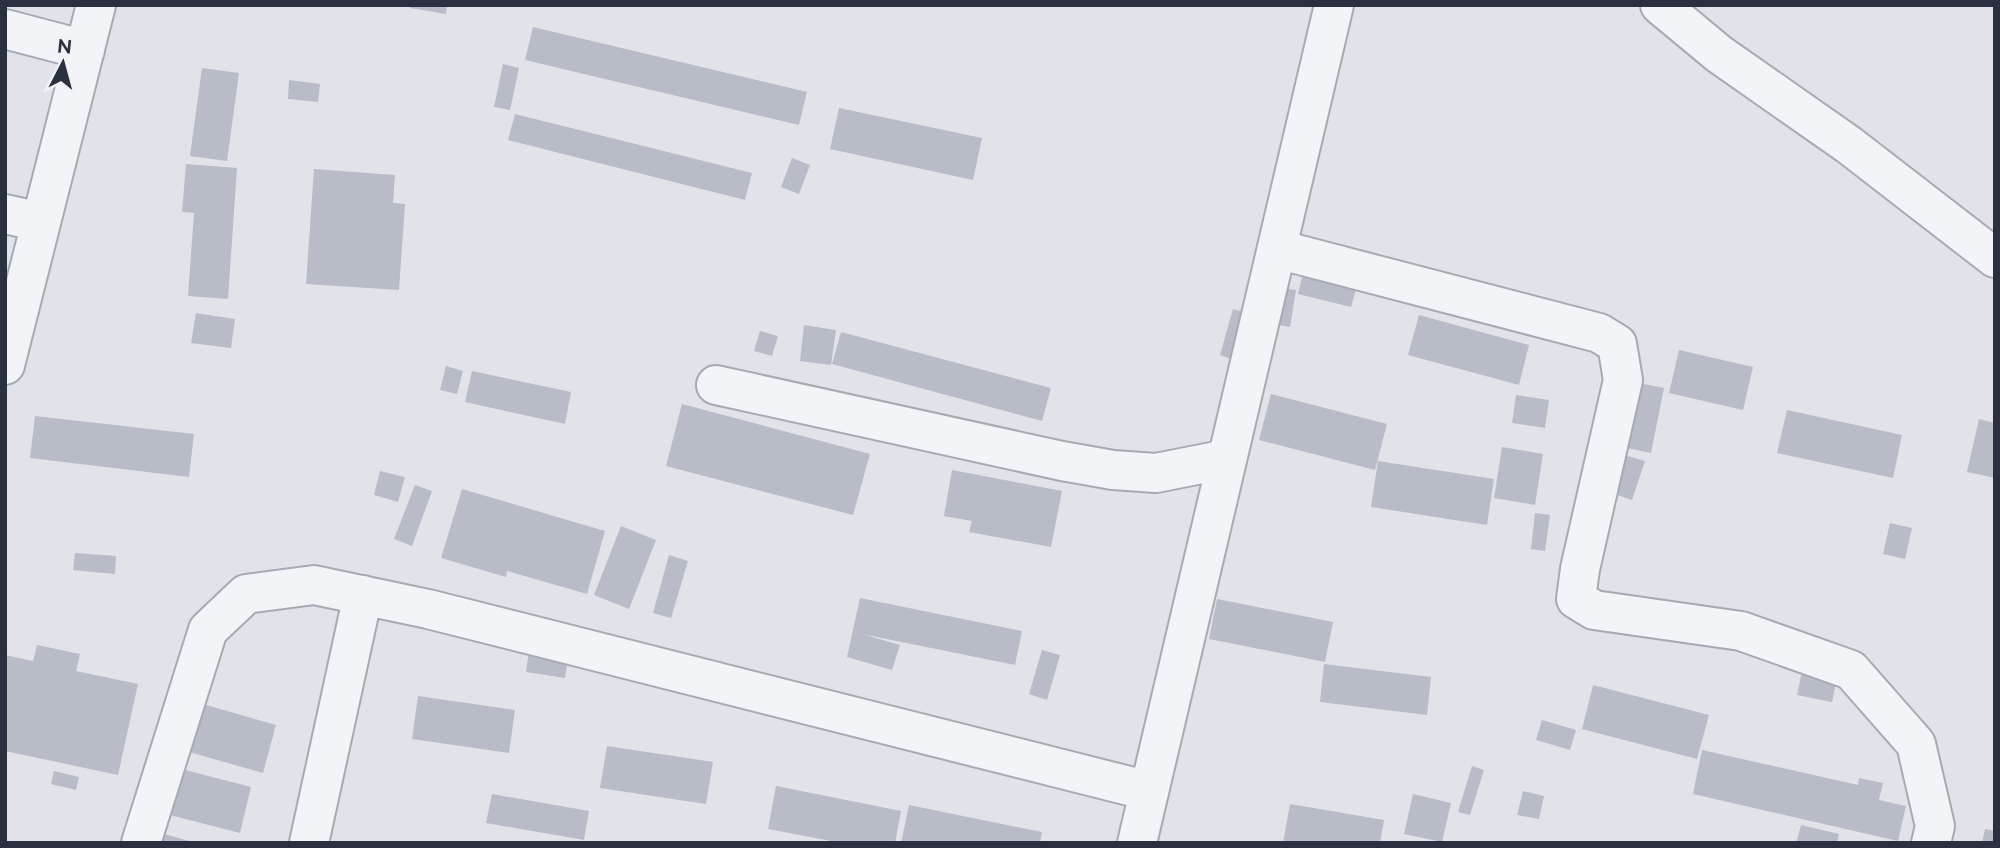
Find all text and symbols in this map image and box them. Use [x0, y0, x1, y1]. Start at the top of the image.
north arrow [28, 28, 98, 98]
text: N [56, 34, 73, 58]

